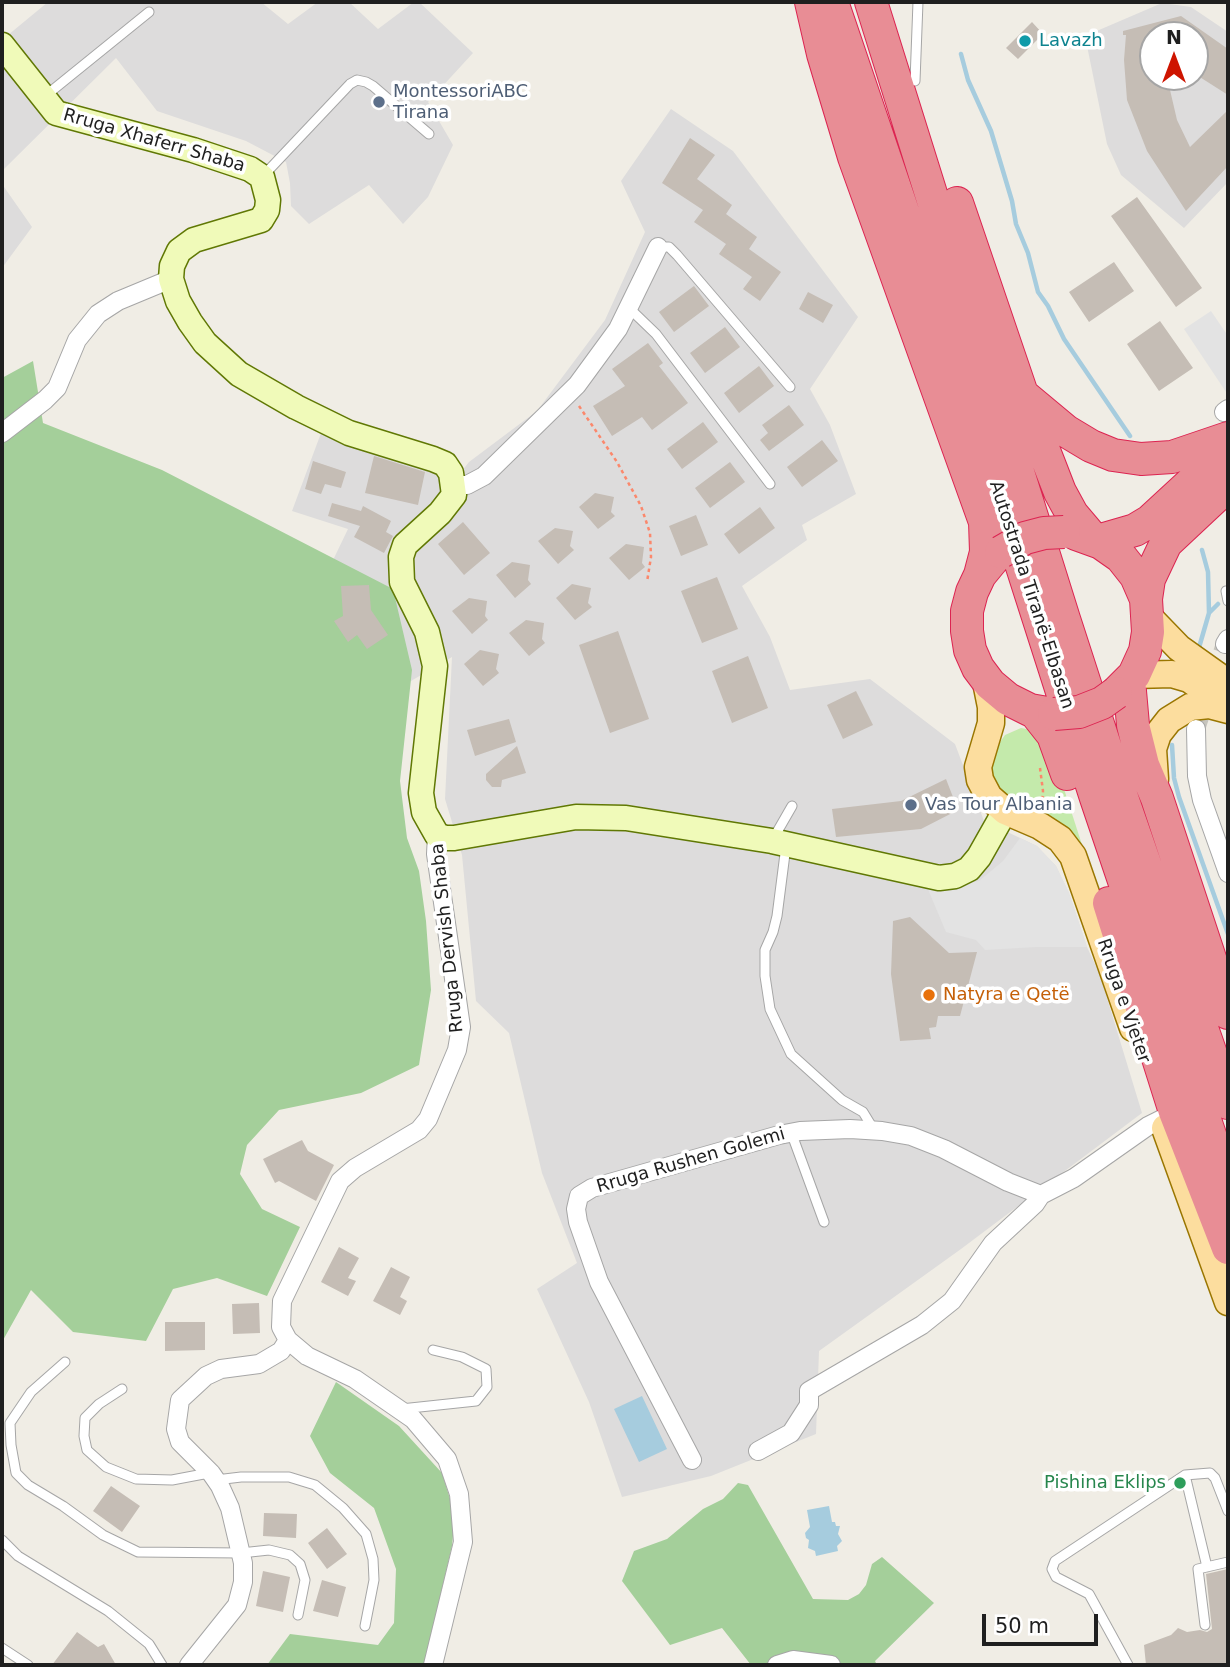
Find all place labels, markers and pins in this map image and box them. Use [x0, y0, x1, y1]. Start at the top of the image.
place label: Lavazh [1039, 30, 1103, 52]
marker: Lavazh [1017, 33, 1033, 49]
place label: MontessoriABC Tirana [393, 81, 528, 124]
marker: MontessoriABC Tirana [371, 94, 387, 110]
place label: Vas Tour Albania [925, 794, 1073, 816]
marker: Vas Tour Albania [903, 797, 919, 813]
place label: Natyra e Qetë [943, 984, 1070, 1006]
marker: Natyra e Qetë [921, 987, 937, 1003]
place label: Pishina Eklips [1044, 1472, 1166, 1494]
marker: Pishina Eklips [1172, 1475, 1188, 1491]

